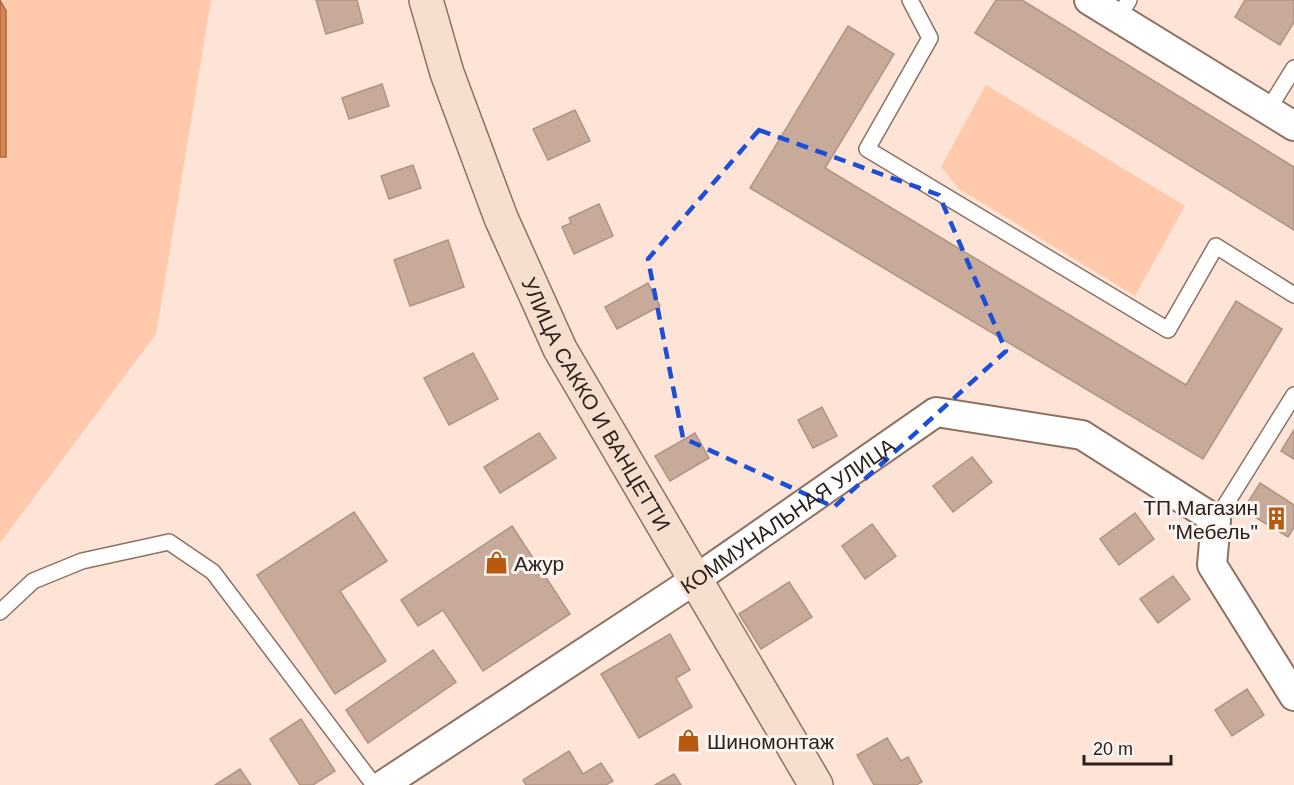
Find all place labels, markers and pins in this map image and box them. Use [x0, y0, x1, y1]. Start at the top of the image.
place label: ТП Магазин "Мебель" [1143, 496, 1258, 543]
building icon: ТП Магазин "Мебель" [1263, 506, 1289, 532]
shop icon: Ажур [483, 550, 509, 576]
place label: Ажур [514, 552, 564, 575]
shop icon: Шиномонтаж [676, 728, 702, 754]
place label: Шиномонтаж [707, 730, 834, 753]

